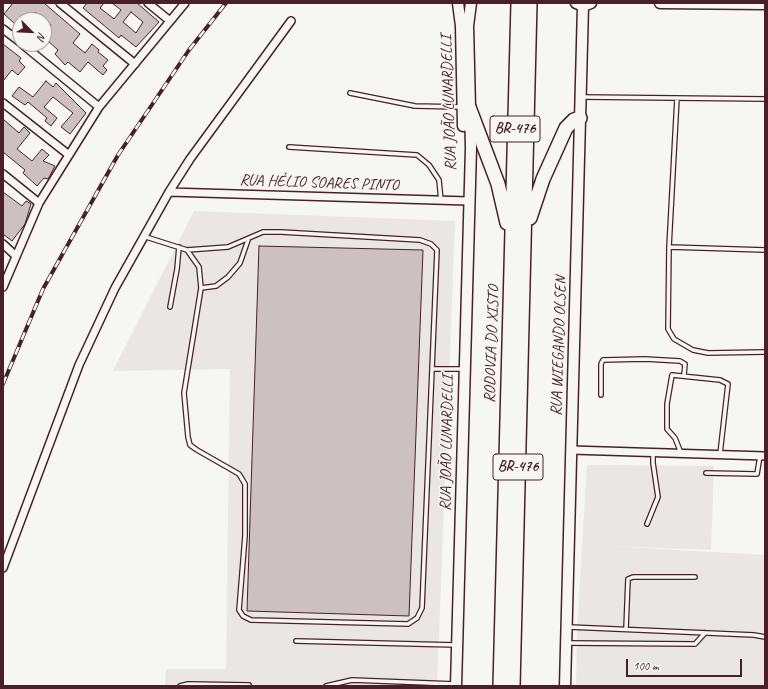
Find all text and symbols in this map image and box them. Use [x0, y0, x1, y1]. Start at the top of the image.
north arrow [12, 12, 52, 52]
text: N [34, 31, 50, 42]
street label: RUA JOÃO LUNARDELLI [437, 35, 461, 171]
road number: BR-476 [490, 116, 540, 142]
street label: RUA HÉLIO SOARES PINTO [239, 171, 399, 195]
street label: RUA WIEGANDO OLSEN [547, 276, 571, 416]
street label: RODOVIA DO XISTO [480, 285, 504, 403]
street label: RUA JOÃO LUNARDELLI [436, 375, 458, 511]
road number: BR-476 [493, 454, 543, 480]
scale bar [628, 651, 744, 677]
text: 100 m [633, 658, 659, 674]

